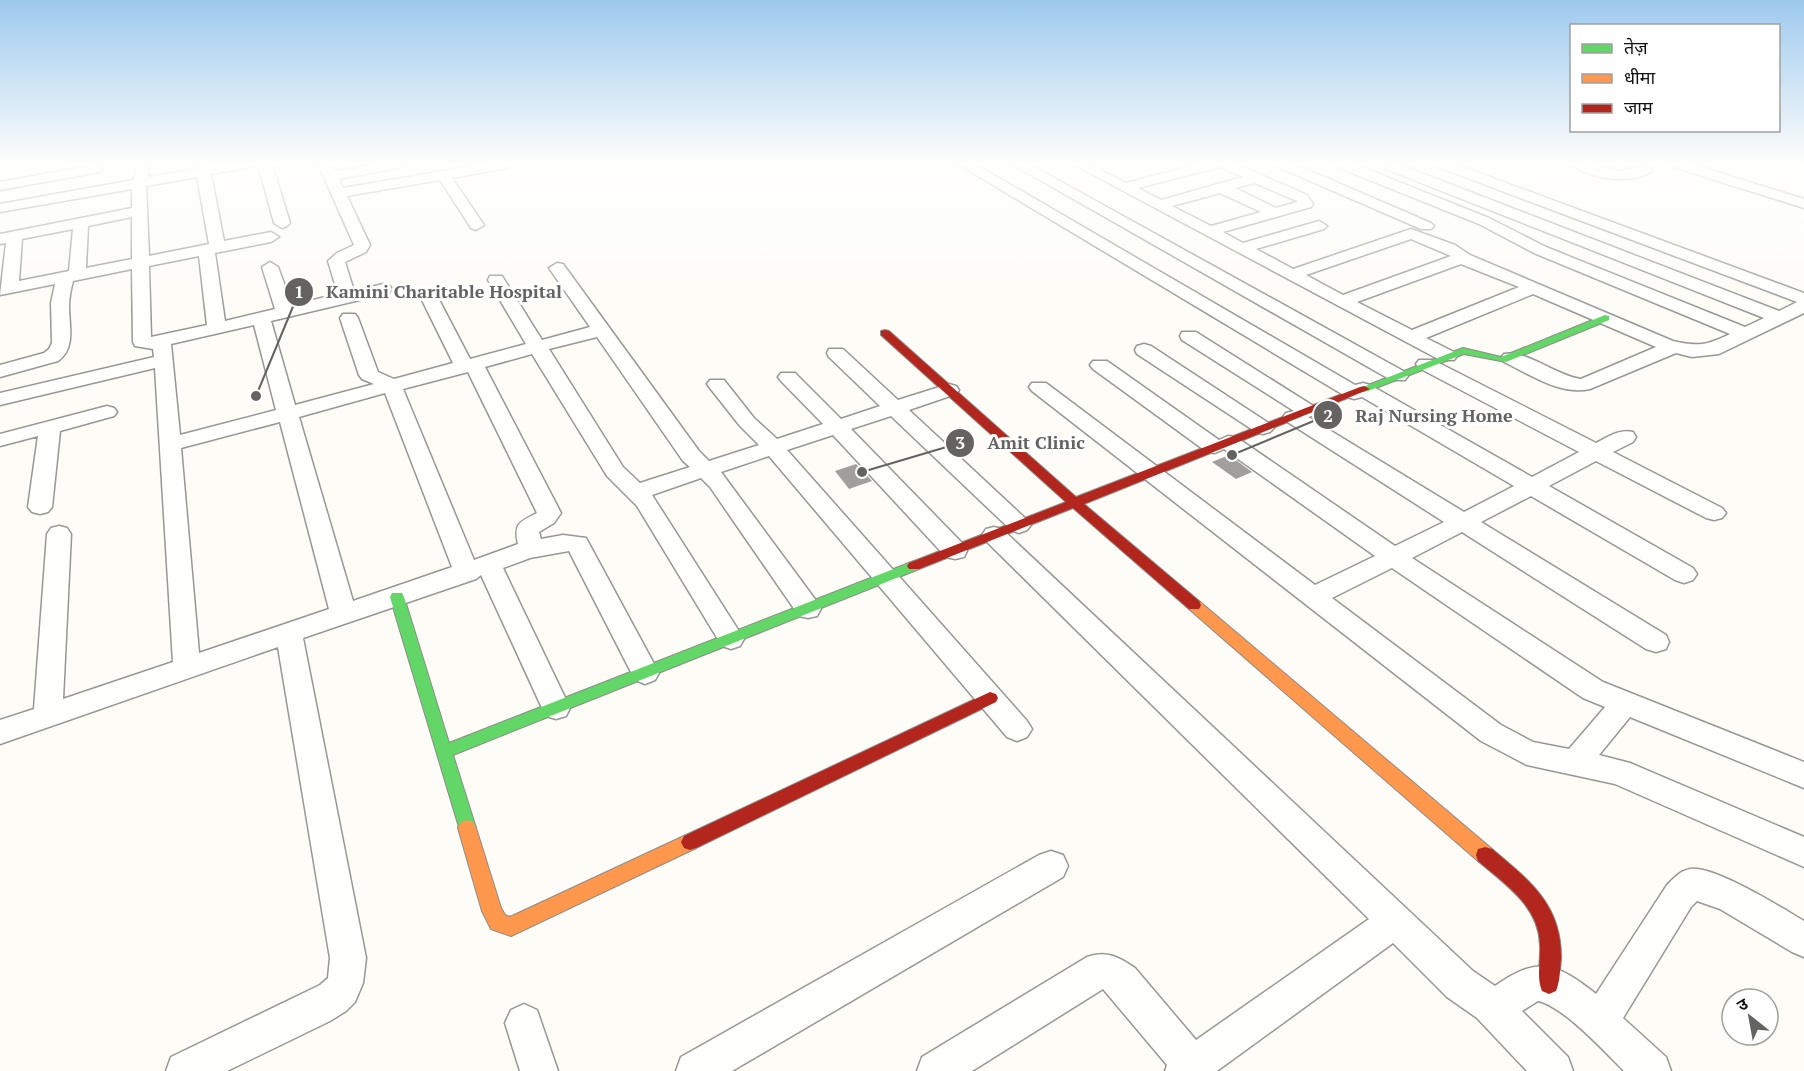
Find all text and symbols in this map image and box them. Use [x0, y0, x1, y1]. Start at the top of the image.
legend [1570, 24, 1780, 132]
text: तेज़ [1624, 35, 1648, 59]
text: धीमा [1624, 65, 1655, 89]
text: जाम [1624, 95, 1654, 119]
callout: Kamini Charitable Hospital [284, 274, 574, 310]
text: 1 [294, 279, 304, 303]
text: Kamini Charitable Hospital [326, 279, 562, 303]
callout: Raj Nursing Home [1313, 397, 1524, 433]
text: 2 [1323, 403, 1333, 427]
text: Raj Nursing Home [1355, 403, 1513, 427]
callout: Amit Clinic [945, 425, 1097, 461]
text: 3 [955, 430, 965, 454]
text: Amit Clinic [987, 430, 1085, 454]
north arrow [1720, 987, 1780, 1047]
text: उ [1733, 992, 1752, 1016]

